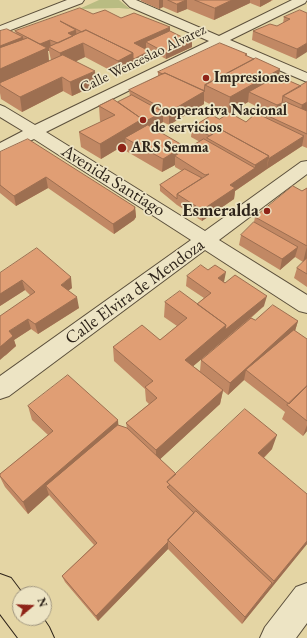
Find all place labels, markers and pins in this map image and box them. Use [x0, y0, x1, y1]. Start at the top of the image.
place label: Impresiones [214, 69, 290, 87]
marker: Impresiones [201, 73, 211, 83]
place label: Cooperativa Nacional de servicios [151, 102, 287, 137]
marker: Cooperativa Nacional de servicios [138, 115, 148, 125]
place label: ARS Semma [131, 139, 209, 157]
marker: ARS Semma [116, 142, 128, 154]
place label: Esmeralda [182, 200, 259, 222]
marker: Esmeralda [262, 206, 272, 216]

